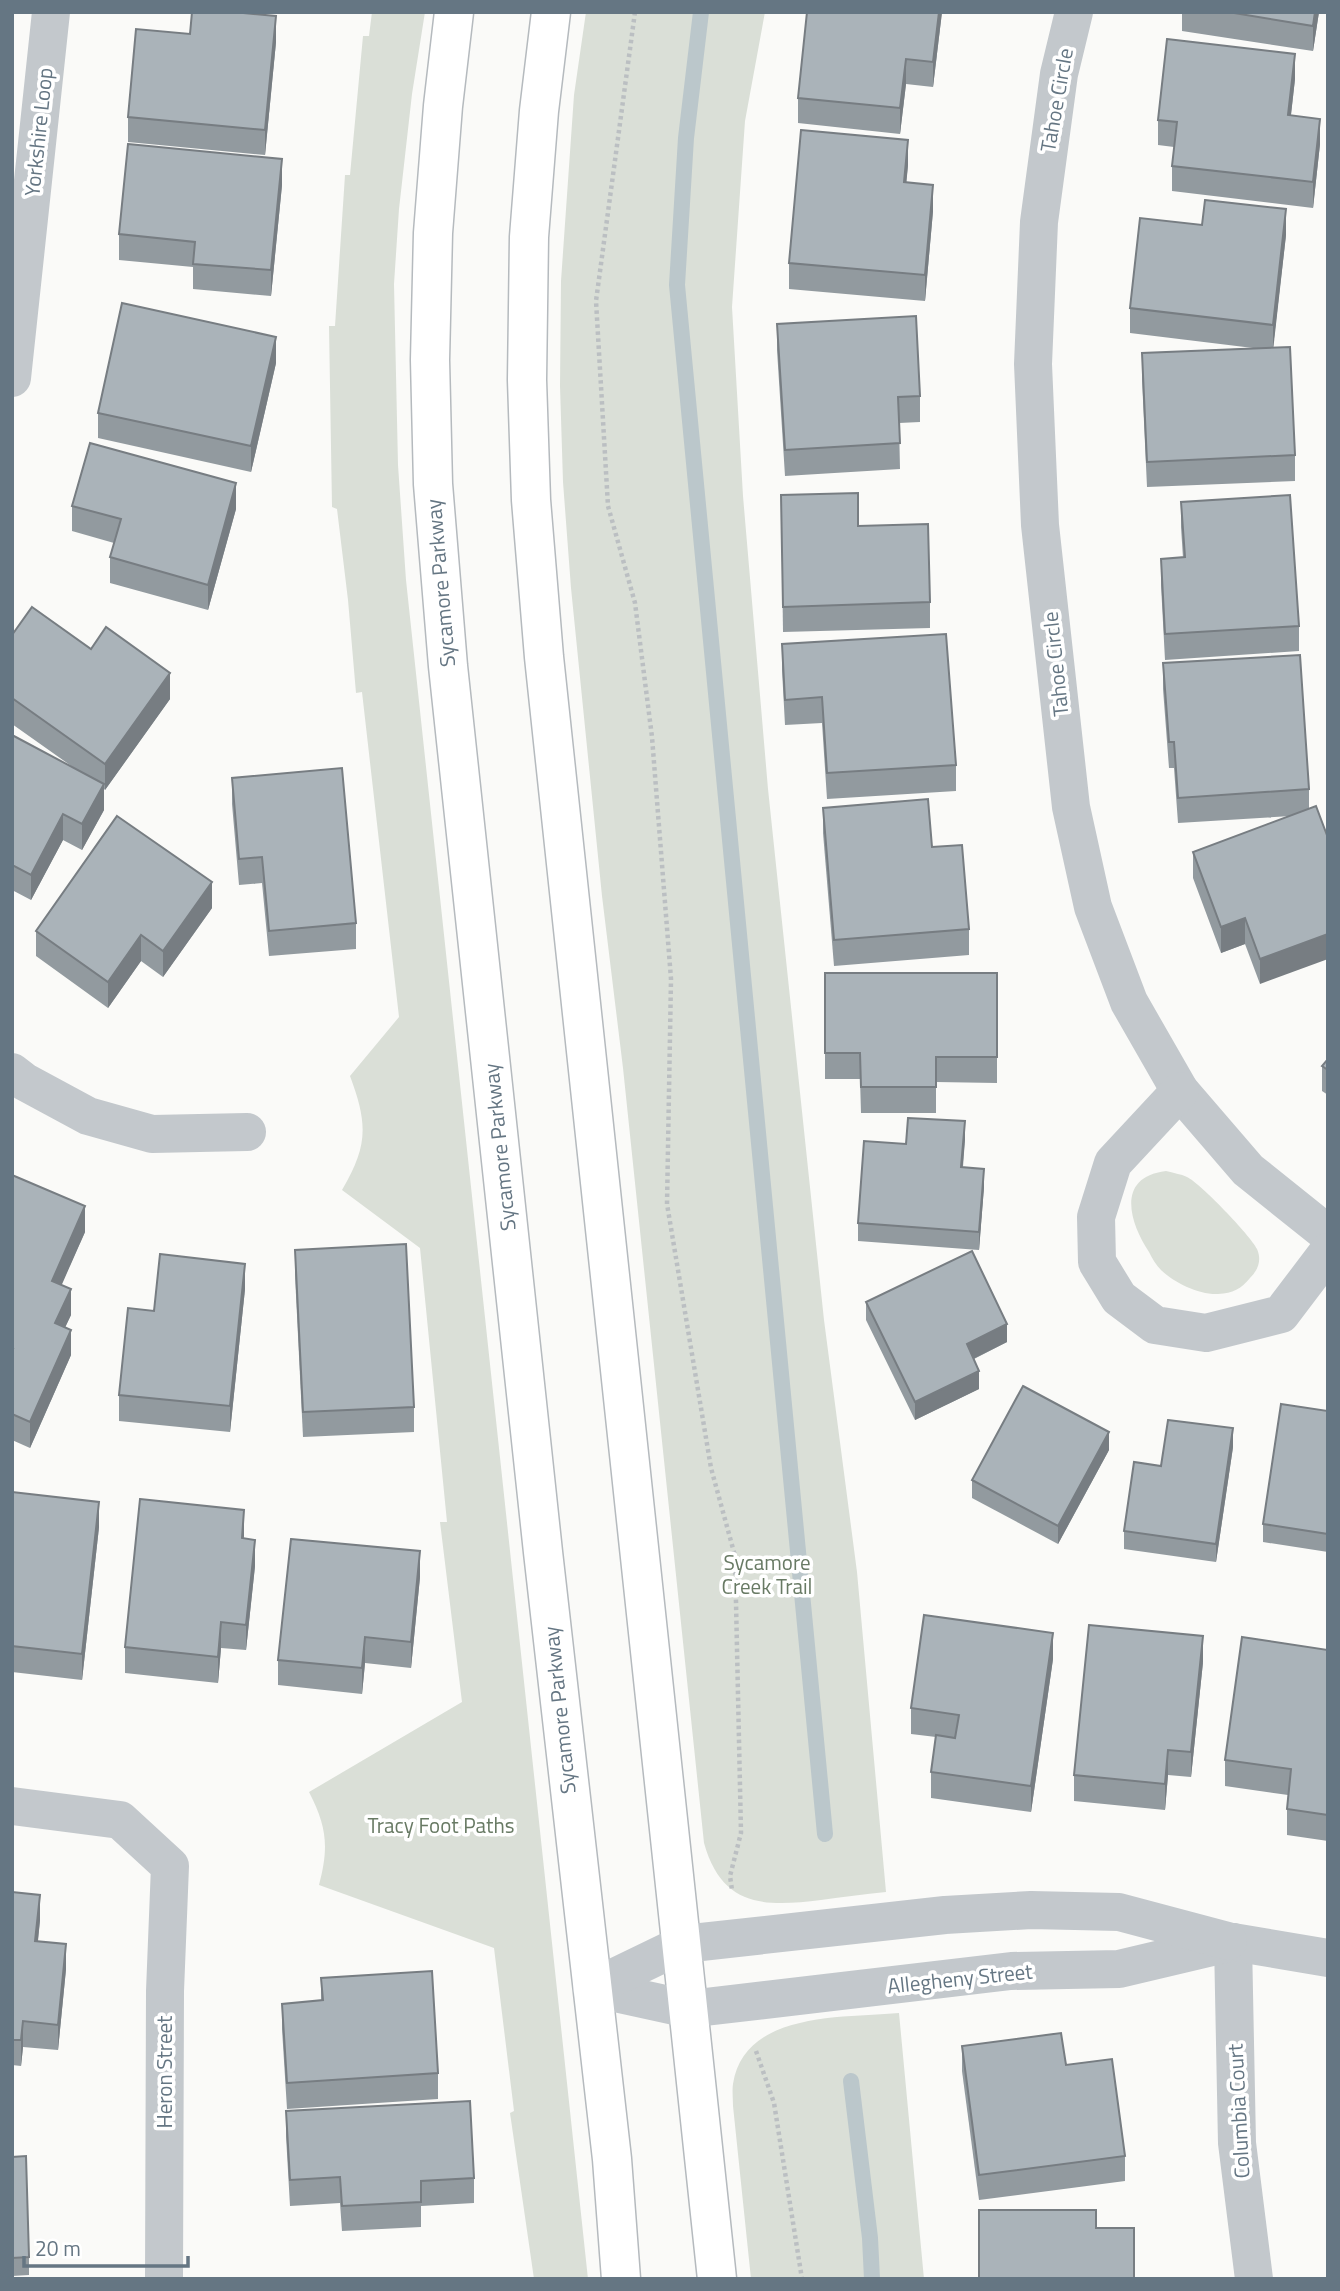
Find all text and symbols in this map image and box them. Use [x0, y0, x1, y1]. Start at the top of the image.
street label: Tahoe Circle [1031, 45, 1081, 154]
street label: Yorkshire Loop [15, 66, 61, 198]
street label: Sycamore Parkway [417, 498, 463, 668]
street label: Tahoe Circle [1034, 610, 1076, 718]
street label: Sycamore Parkway [474, 1062, 524, 1233]
park label: Sycamore Creek Trail [722, 1546, 812, 1602]
street label: Sycamore Parkway [534, 1625, 584, 1796]
park label: Tracy Foot Paths [368, 1809, 514, 1841]
street label: Allegheny Street [886, 1954, 1035, 2002]
street label: Heron Street [148, 2015, 180, 2128]
street label: Columbia Court [1218, 2042, 1258, 2179]
scale bar [24, 2224, 189, 2268]
text: 20 m [35, 2232, 81, 2264]

